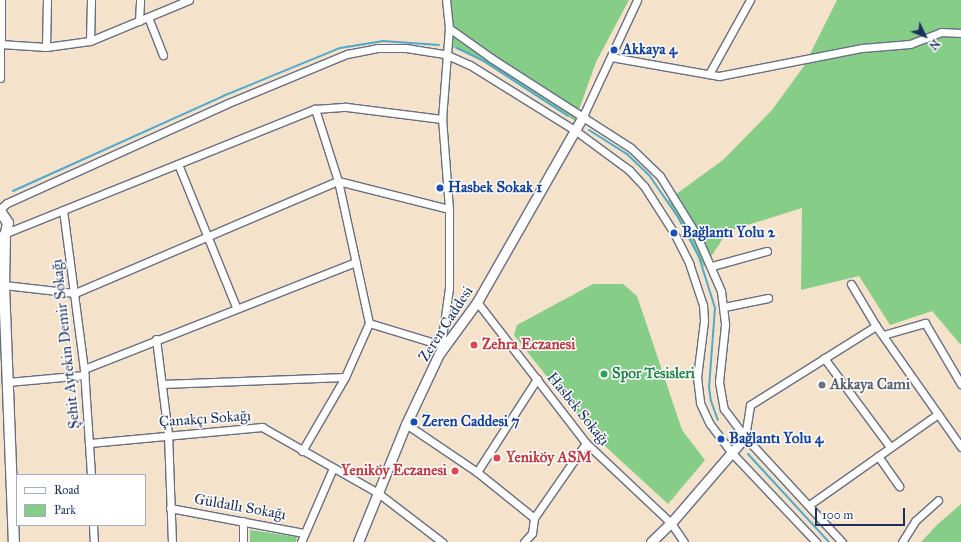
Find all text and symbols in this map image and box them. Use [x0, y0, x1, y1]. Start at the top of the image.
north arrow [905, 16, 945, 56]
text: N [926, 37, 942, 52]
place label: Akkaya 4 [622, 41, 677, 59]
marker: Akkaya 4 [609, 45, 619, 55]
place label: Hasbek Sokak 1 [448, 179, 542, 197]
marker: Hasbek Sokak 1 [435, 183, 445, 193]
place label: Bağlantı Yolu 2 [682, 224, 775, 242]
marker: Bağlantı Yolu 2 [669, 228, 679, 238]
street label: Şehit Aytekin Demir Sokağı [48, 258, 84, 430]
street label: Zeren Caddesi [415, 283, 477, 365]
place label: Zehra Eczanesi [482, 336, 575, 354]
marker: Zehra Eczanesi [469, 340, 479, 350]
place label: Spor Tesisleri [612, 365, 695, 383]
street label: Hasbek Sokağı [543, 369, 613, 449]
marker: Spor Tesisleri [599, 369, 609, 379]
place label: Akkaya Cami [830, 376, 910, 394]
marker: Akkaya Cami [817, 380, 827, 390]
street label: Çanakçı Sokağı [158, 407, 252, 431]
place label: Zeren Caddesi 7 [422, 413, 519, 431]
marker: Zeren Caddesi 7 [409, 417, 419, 427]
place label: Bağlantı Yolu 4 [729, 430, 823, 448]
marker: Bağlantı Yolu 4 [716, 434, 726, 444]
place label: Yeniköy ASM [506, 449, 592, 467]
marker: Yeniköy ASM [491, 452, 503, 464]
place label: Yeniköy Eczanesi [341, 462, 447, 480]
marker: Yeniköy Eczanesi [450, 466, 460, 476]
legend [16, 474, 146, 526]
text: Road [54, 483, 80, 497]
street label: Güldallı Sokağı [193, 490, 287, 524]
scale bar [817, 500, 907, 526]
text: Park [54, 503, 76, 517]
text: 100 m [822, 508, 853, 522]

